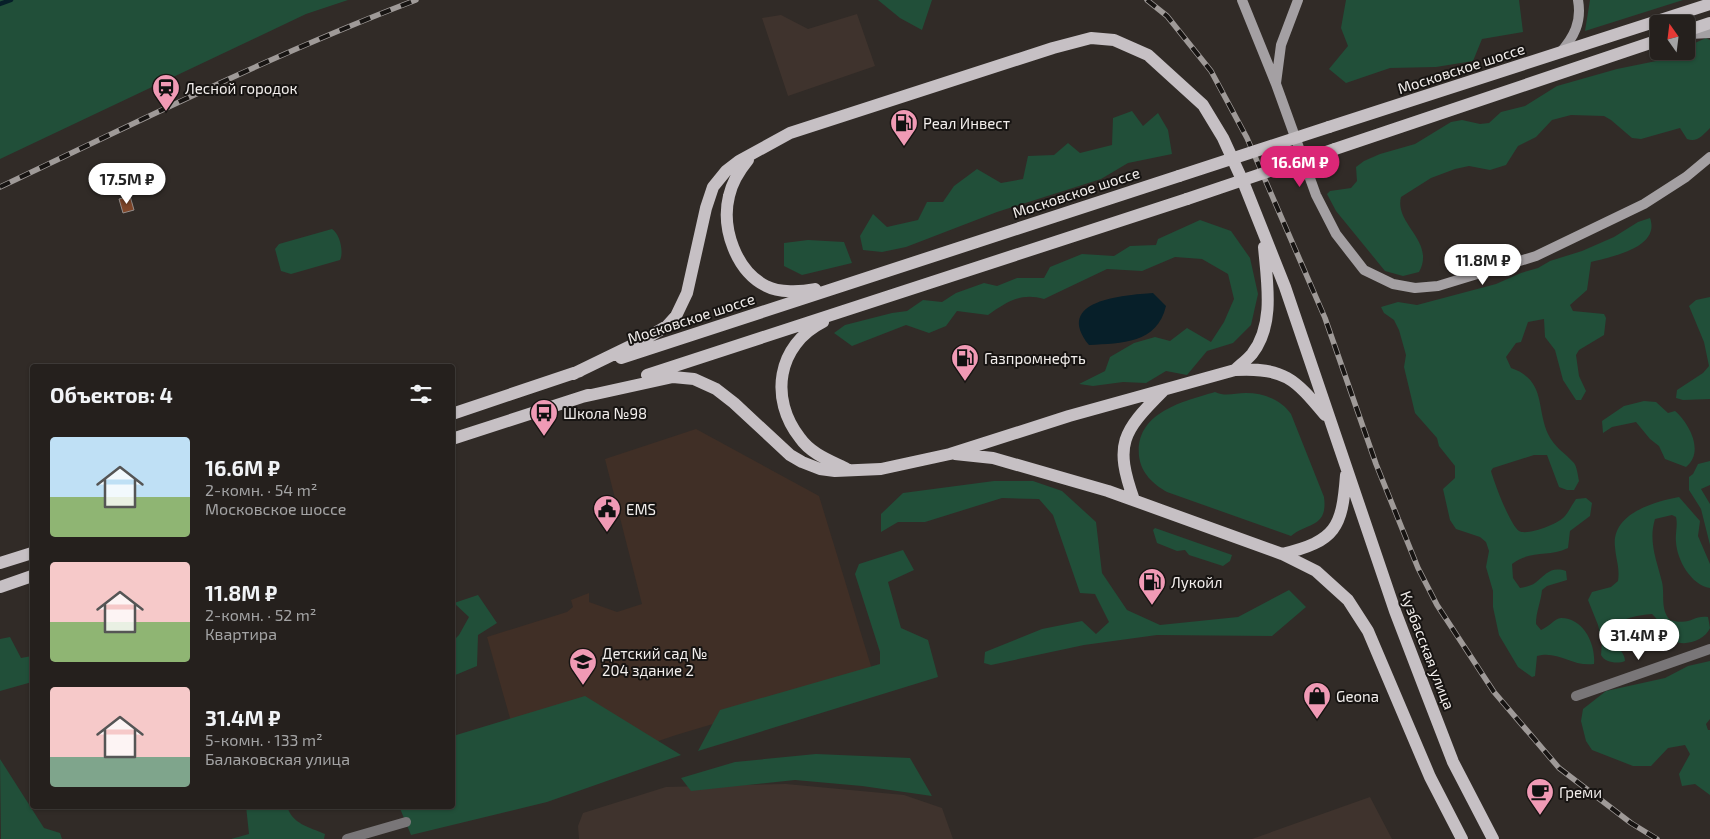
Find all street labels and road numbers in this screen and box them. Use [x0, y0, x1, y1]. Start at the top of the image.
street label: Московское шоссе [1395, 39, 1527, 97]
street label: Московское шоссе [1010, 163, 1142, 221]
street label: Московское шоссе [625, 289, 757, 347]
street label: Кузбасская улица [1396, 588, 1459, 712]

